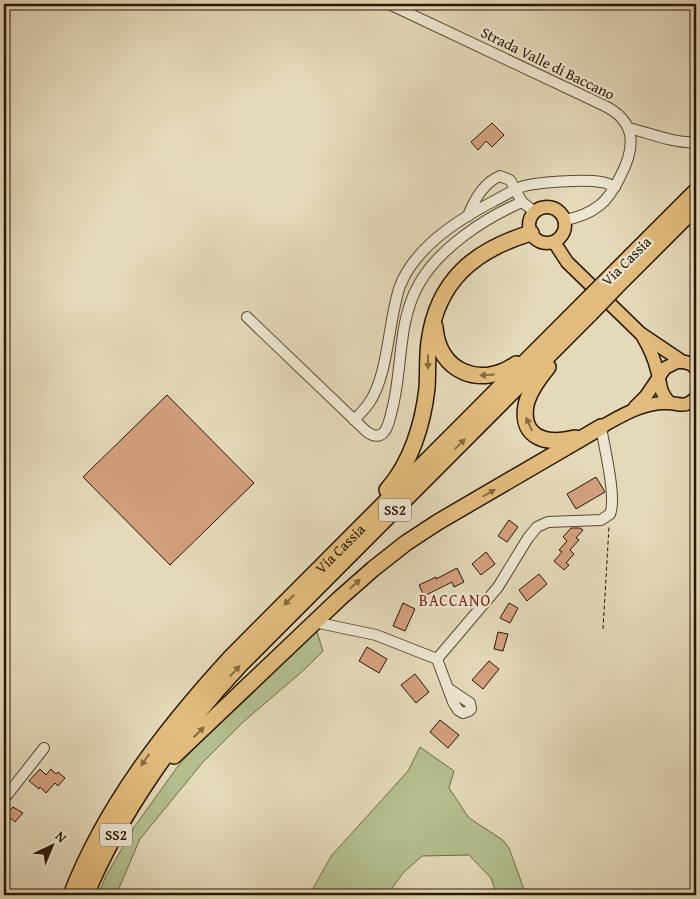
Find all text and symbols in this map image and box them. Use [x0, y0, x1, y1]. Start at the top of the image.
street label: Strada Valle di Baccano [478, 21, 619, 105]
street label: Via Cassia [596, 231, 656, 291]
one-way arrow [424, 355, 432, 371]
one-way arrow [479, 372, 495, 380]
one-way arrow [524, 417, 533, 432]
one-way arrow [454, 438, 466, 450]
one-way arrow [482, 488, 495, 497]
road number: SS2 [379, 498, 411, 522]
street label: Via Cassia [310, 519, 369, 578]
one-way arrow [349, 579, 362, 590]
district label: BACCANO [419, 588, 491, 612]
one-way arrow [283, 594, 295, 606]
one-way arrow [228, 665, 240, 677]
one-way arrow [193, 726, 205, 738]
one-way arrow [141, 753, 151, 766]
north arrow [28, 822, 78, 872]
road number: SS2 [100, 824, 132, 846]
text: N [51, 826, 72, 848]

